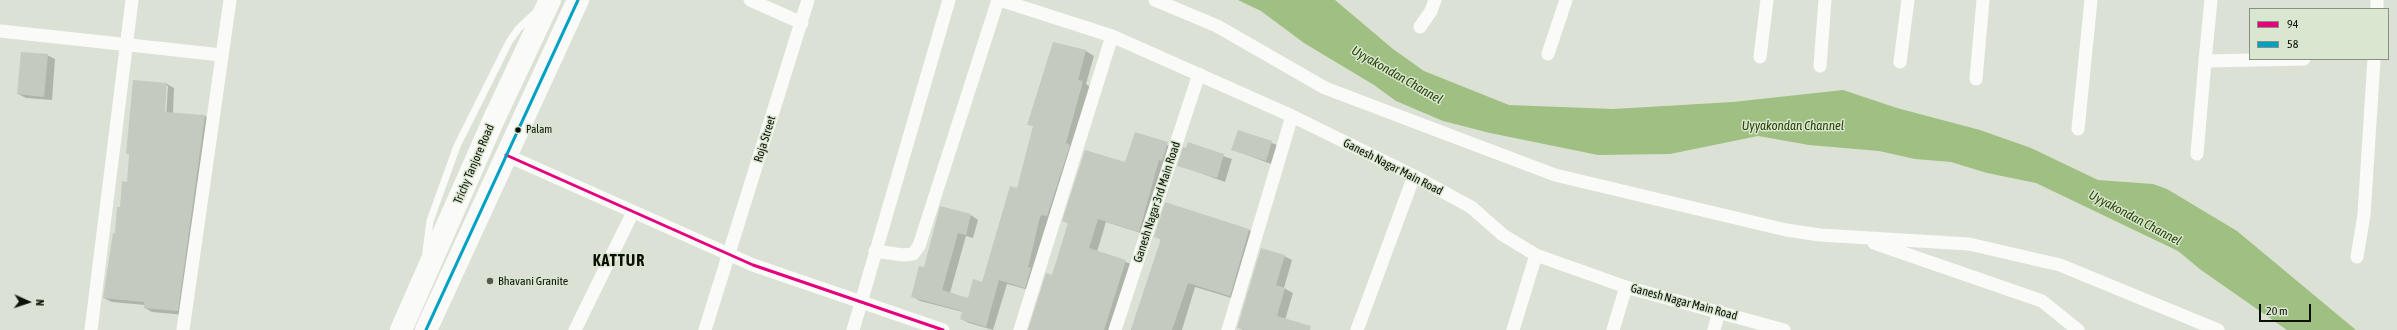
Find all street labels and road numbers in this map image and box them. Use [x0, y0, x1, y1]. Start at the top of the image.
street label: Roja Street [751, 114, 779, 164]
street label: Trichy Tanjore Road [451, 122, 497, 206]
street label: Ganesh Nagar Main Road [1341, 136, 1445, 198]
street label: Ganesh Nagar 3rd Main Road [1131, 140, 1183, 264]
street label: Ganesh Nagar Main Road [1629, 281, 1739, 323]

